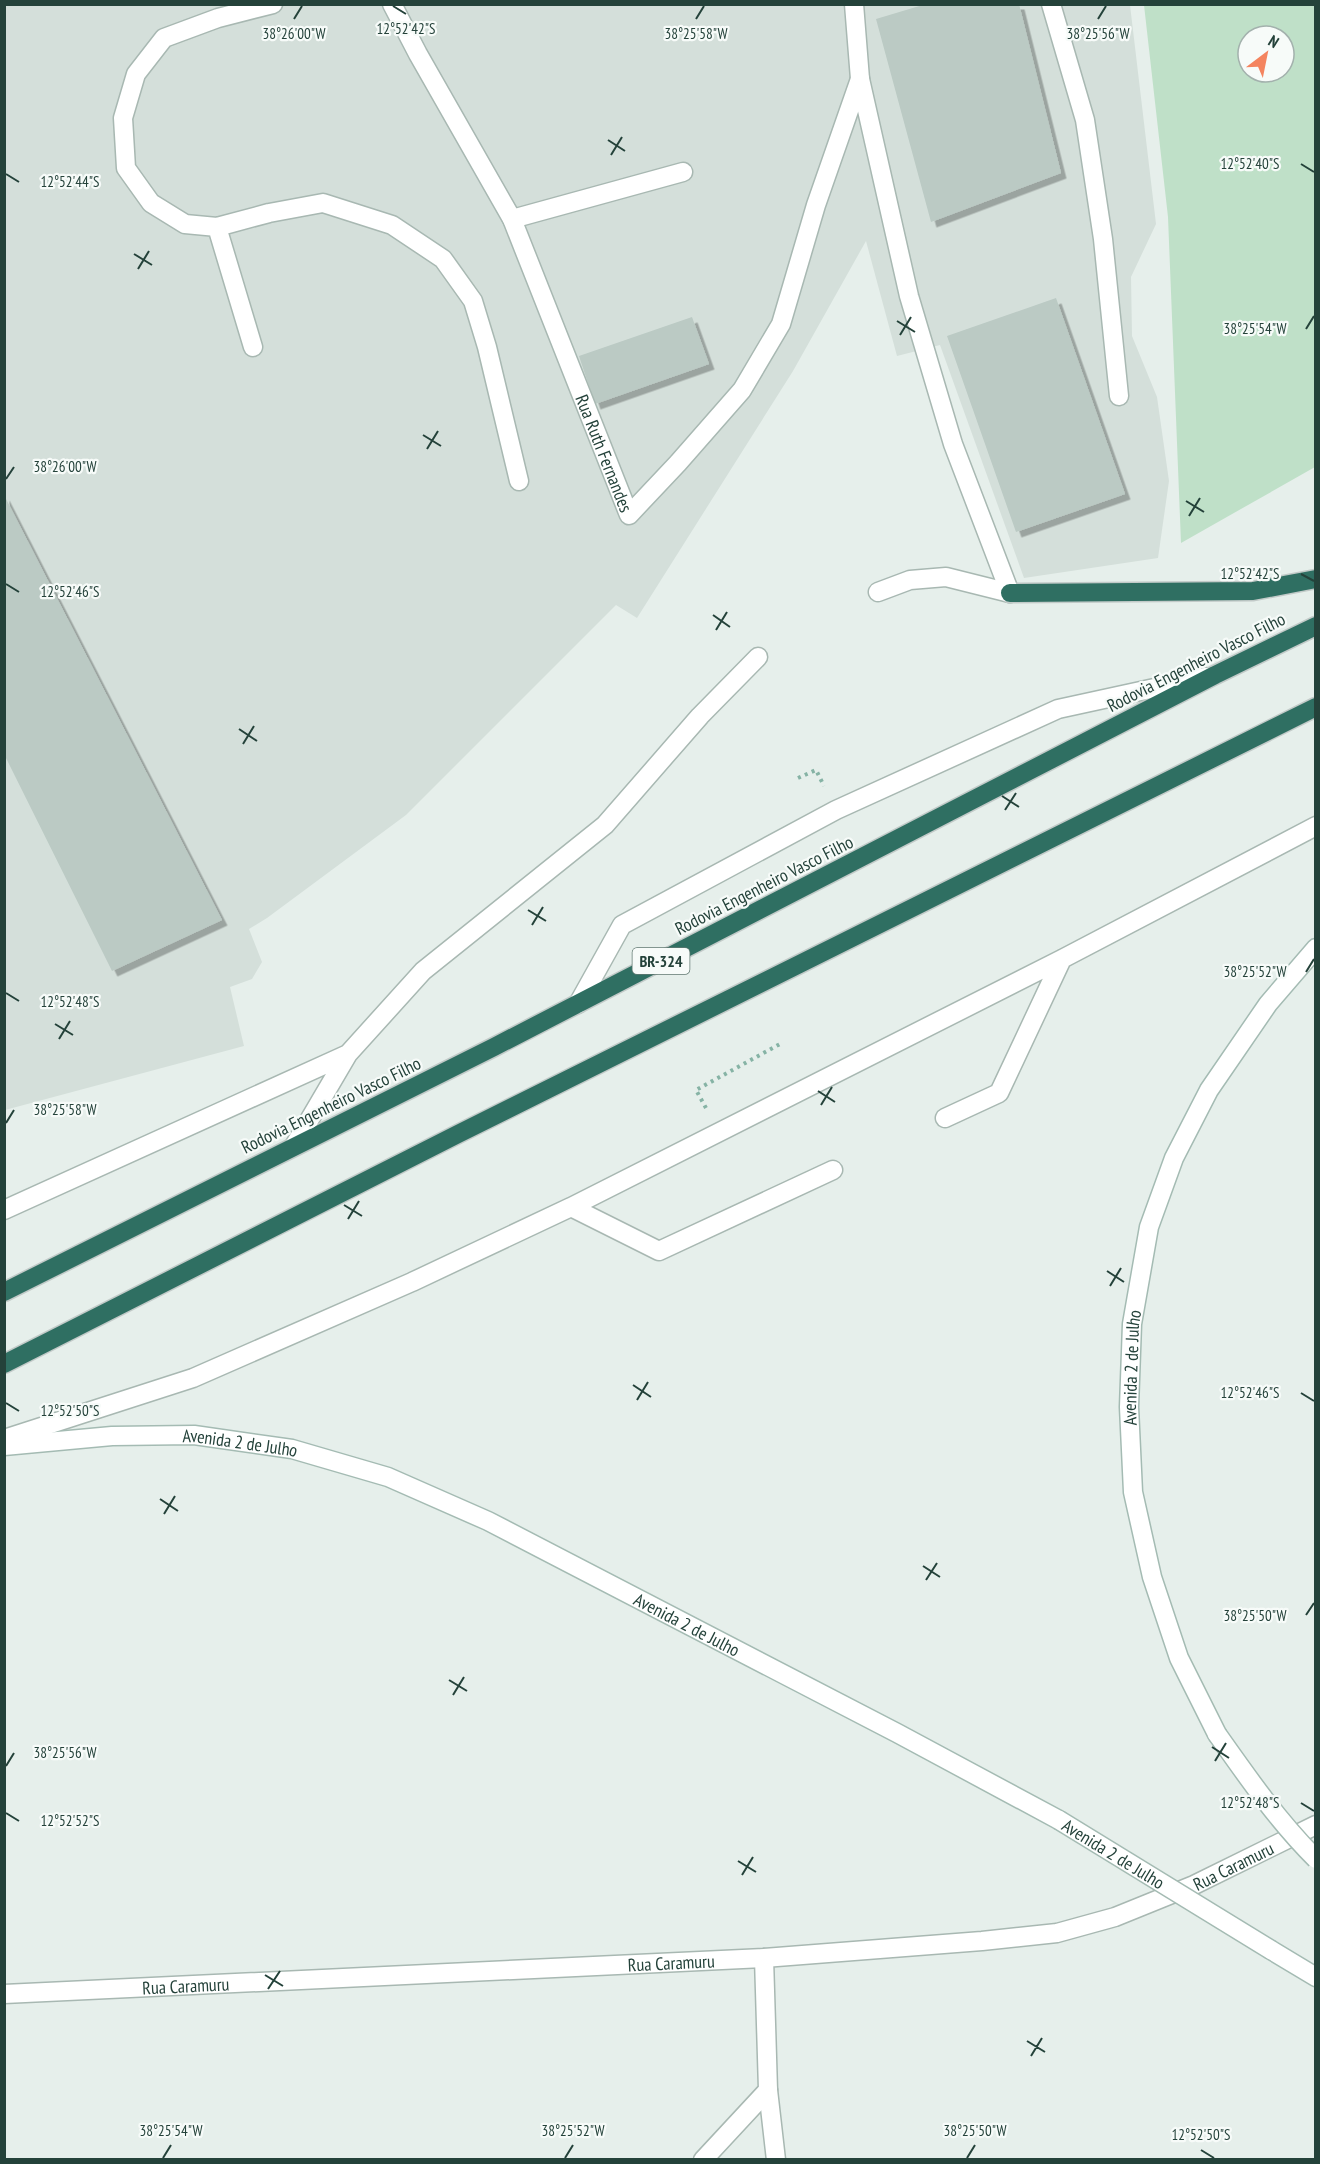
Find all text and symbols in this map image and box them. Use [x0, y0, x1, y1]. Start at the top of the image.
text: 12°52'42"S [376, 19, 436, 38]
text: 38°26'00"W [262, 24, 326, 43]
text: 38°25'58"W [664, 24, 728, 43]
text: 38°25'56"W [1066, 24, 1130, 43]
north arrow [1236, 24, 1296, 84]
text: N [1265, 31, 1283, 52]
text: 12°52'40"S [1220, 154, 1280, 173]
text: 12°52'44"S [40, 172, 100, 191]
text: 38°25'54"W [1223, 319, 1287, 338]
street label: Rua Ruth Fernandes [571, 391, 638, 515]
text: 38°26'00"W [33, 457, 97, 476]
text: 12°52'42"S [1220, 564, 1280, 583]
text: 12°52'46"S [40, 582, 100, 601]
street label: Rodovia Engenheiro Vasco Filho [1103, 607, 1289, 717]
street label: Rodovia Engenheiro Vasco Filho [671, 830, 857, 940]
road number: BR-324 [632, 948, 690, 974]
text: 38°25'52"W [1223, 962, 1287, 981]
text: 12°52'48"S [40, 992, 100, 1011]
street label: Rodovia Engenheiro Vasco Filho [237, 1051, 425, 1158]
text: 38°25'58"W [33, 1100, 97, 1119]
street label: Avenida 2 de Julho [1117, 1308, 1146, 1426]
text: 12°52'46"S [1220, 1383, 1280, 1402]
text: 12°52'50"S [40, 1401, 100, 1420]
street label: Avenida 2 de Julho [182, 1423, 301, 1462]
street label: Avenida 2 de Julho [630, 1587, 744, 1661]
text: 38°25'50"W [1223, 1606, 1287, 1625]
text: 38°25'56"W [33, 1743, 97, 1762]
text: 12°52'48"S [1220, 1793, 1280, 1812]
text: 12°52'52"S [40, 1811, 100, 1830]
street label: Avenida 2 de Julho [1058, 1813, 1169, 1894]
street label: Rua Caramuru [1189, 1836, 1277, 1895]
street label: Rua Caramuru [627, 1949, 715, 1976]
street label: Rua Caramuru [142, 1972, 230, 1999]
text: 38°25'54"W [139, 2121, 203, 2140]
text: 38°25'52"W [541, 2121, 605, 2140]
text: 38°25'50"W [943, 2121, 1007, 2140]
text: 12°52'50"S [1171, 2125, 1231, 2144]

